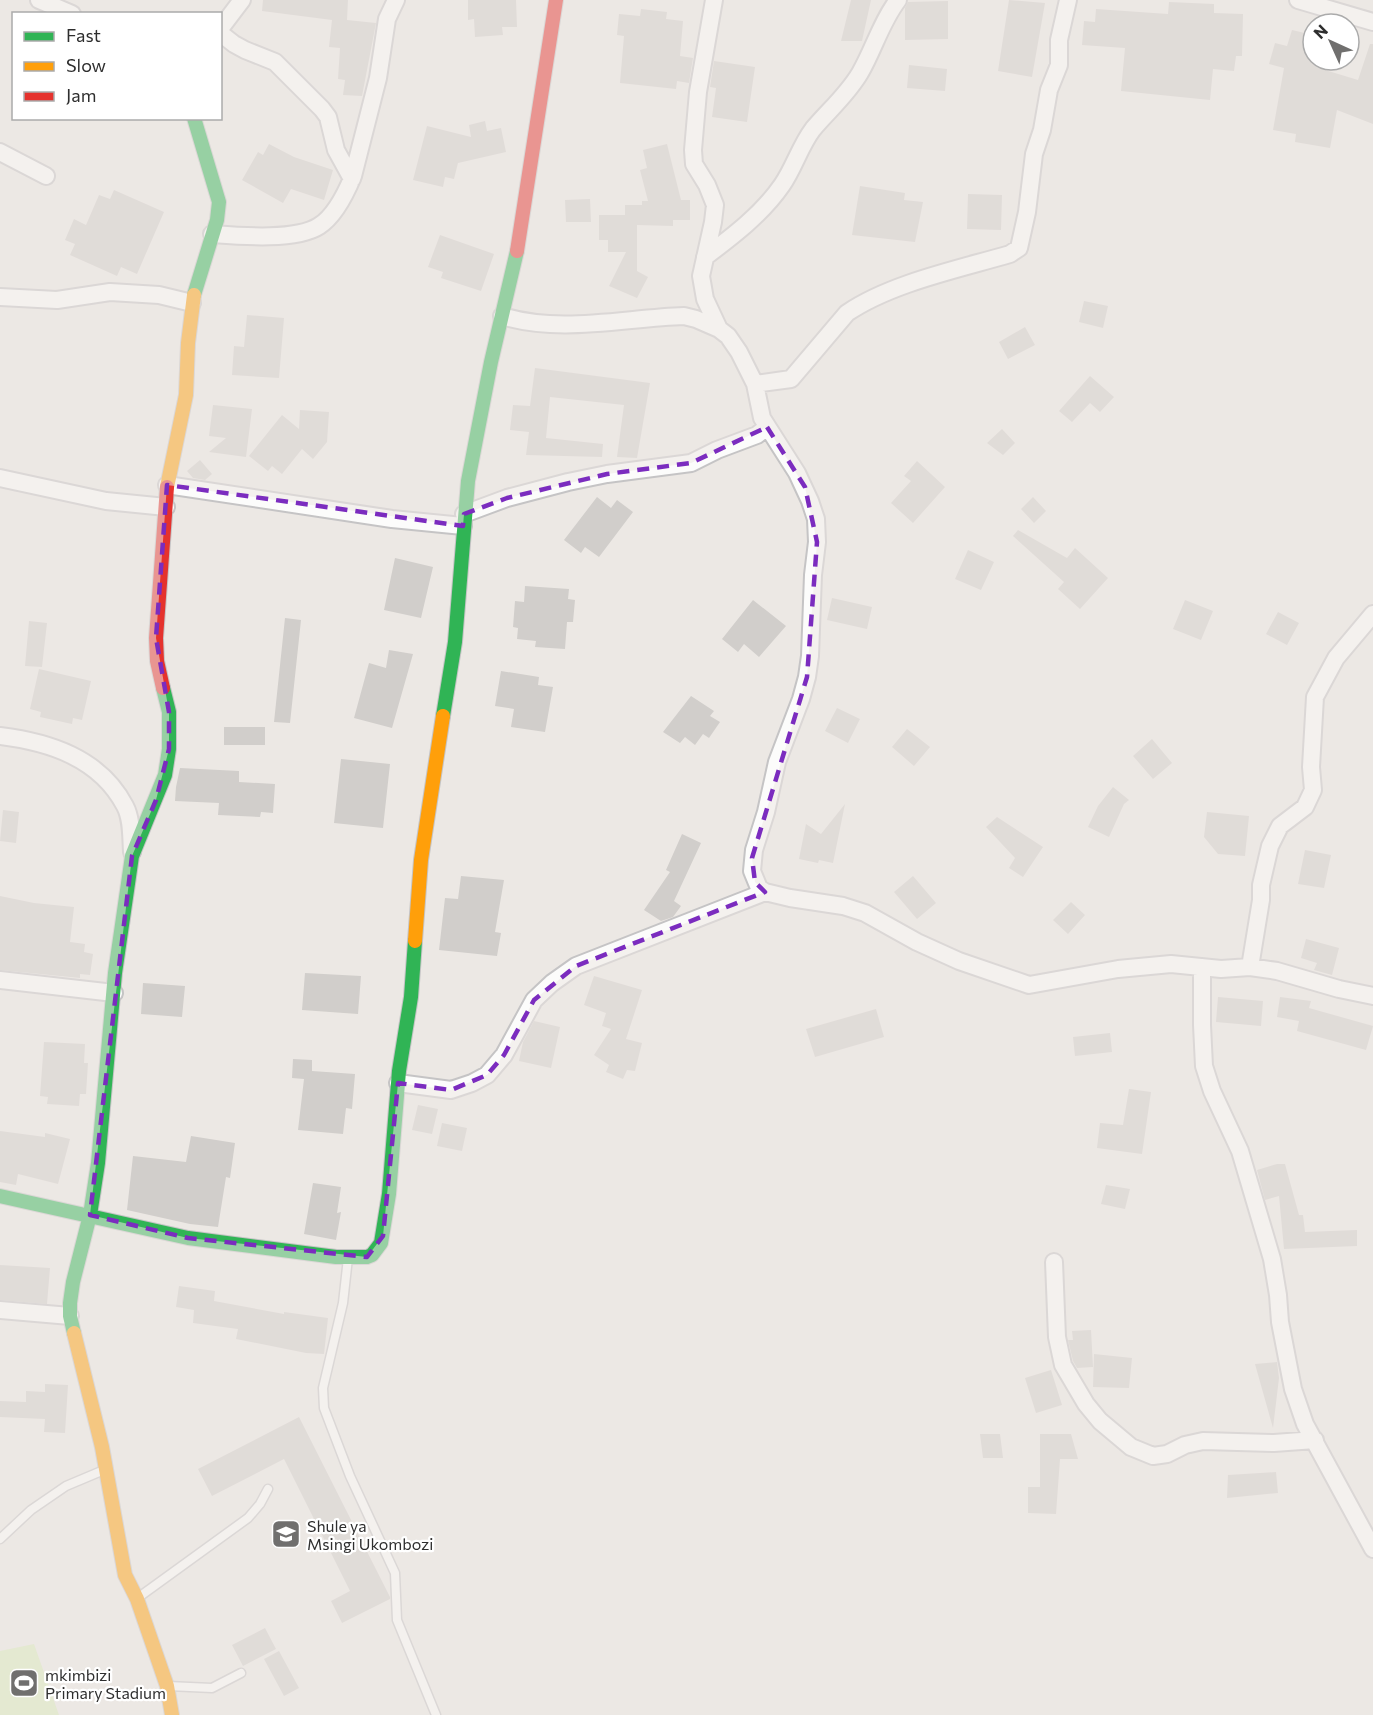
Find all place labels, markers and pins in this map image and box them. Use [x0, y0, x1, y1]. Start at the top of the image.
place label: Shule ya Msingi Ukombozi [307, 1516, 433, 1553]
school or university icon: Shule ya Msingi Ukombozi [270, 1518, 302, 1550]
place label: mkimbizi Primary Stadium [45, 1665, 166, 1702]
sports icon: mkimbizi Primary Stadium [8, 1667, 40, 1699]

